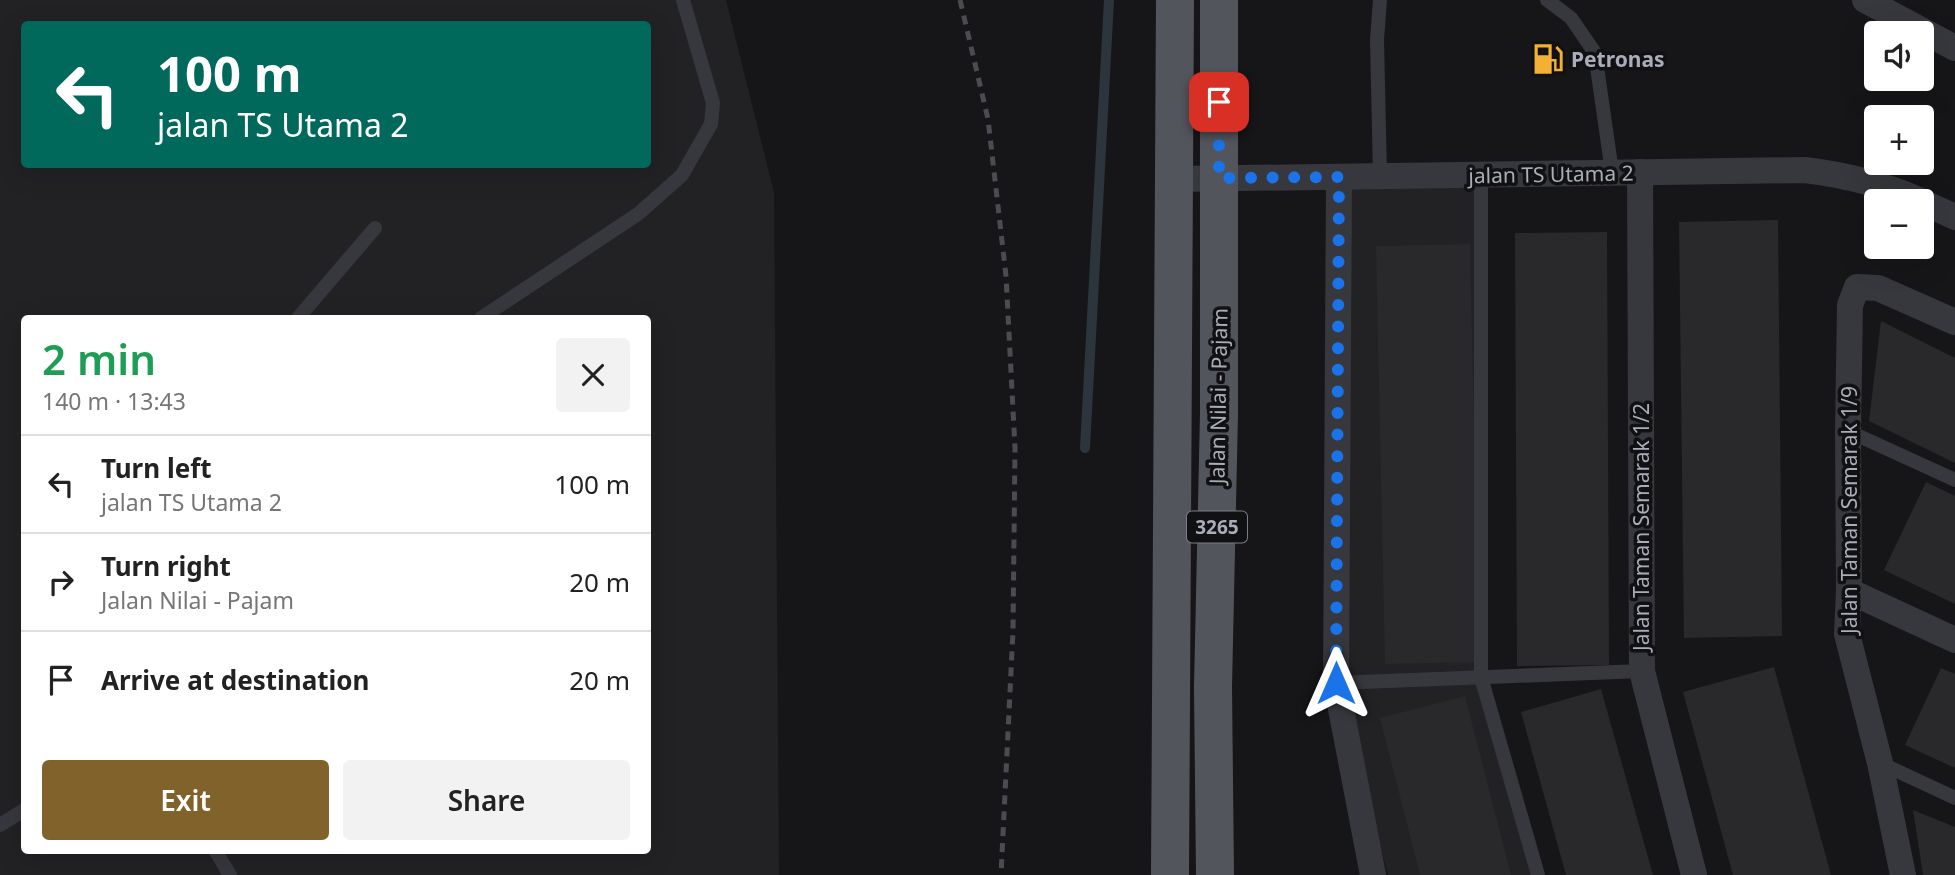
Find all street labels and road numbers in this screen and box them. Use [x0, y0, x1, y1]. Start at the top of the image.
street label: jalan TS Utama 2 [1466, 159, 1634, 189]
street label: Jalan Nilai - Pajam [1202, 308, 1234, 486]
street label: Jalan Taman Semarak 1/9 [1835, 386, 1863, 636]
street label: Jalan Taman Semarak 1/2 [1627, 403, 1655, 653]
road number: 3265 [1187, 512, 1247, 542]

